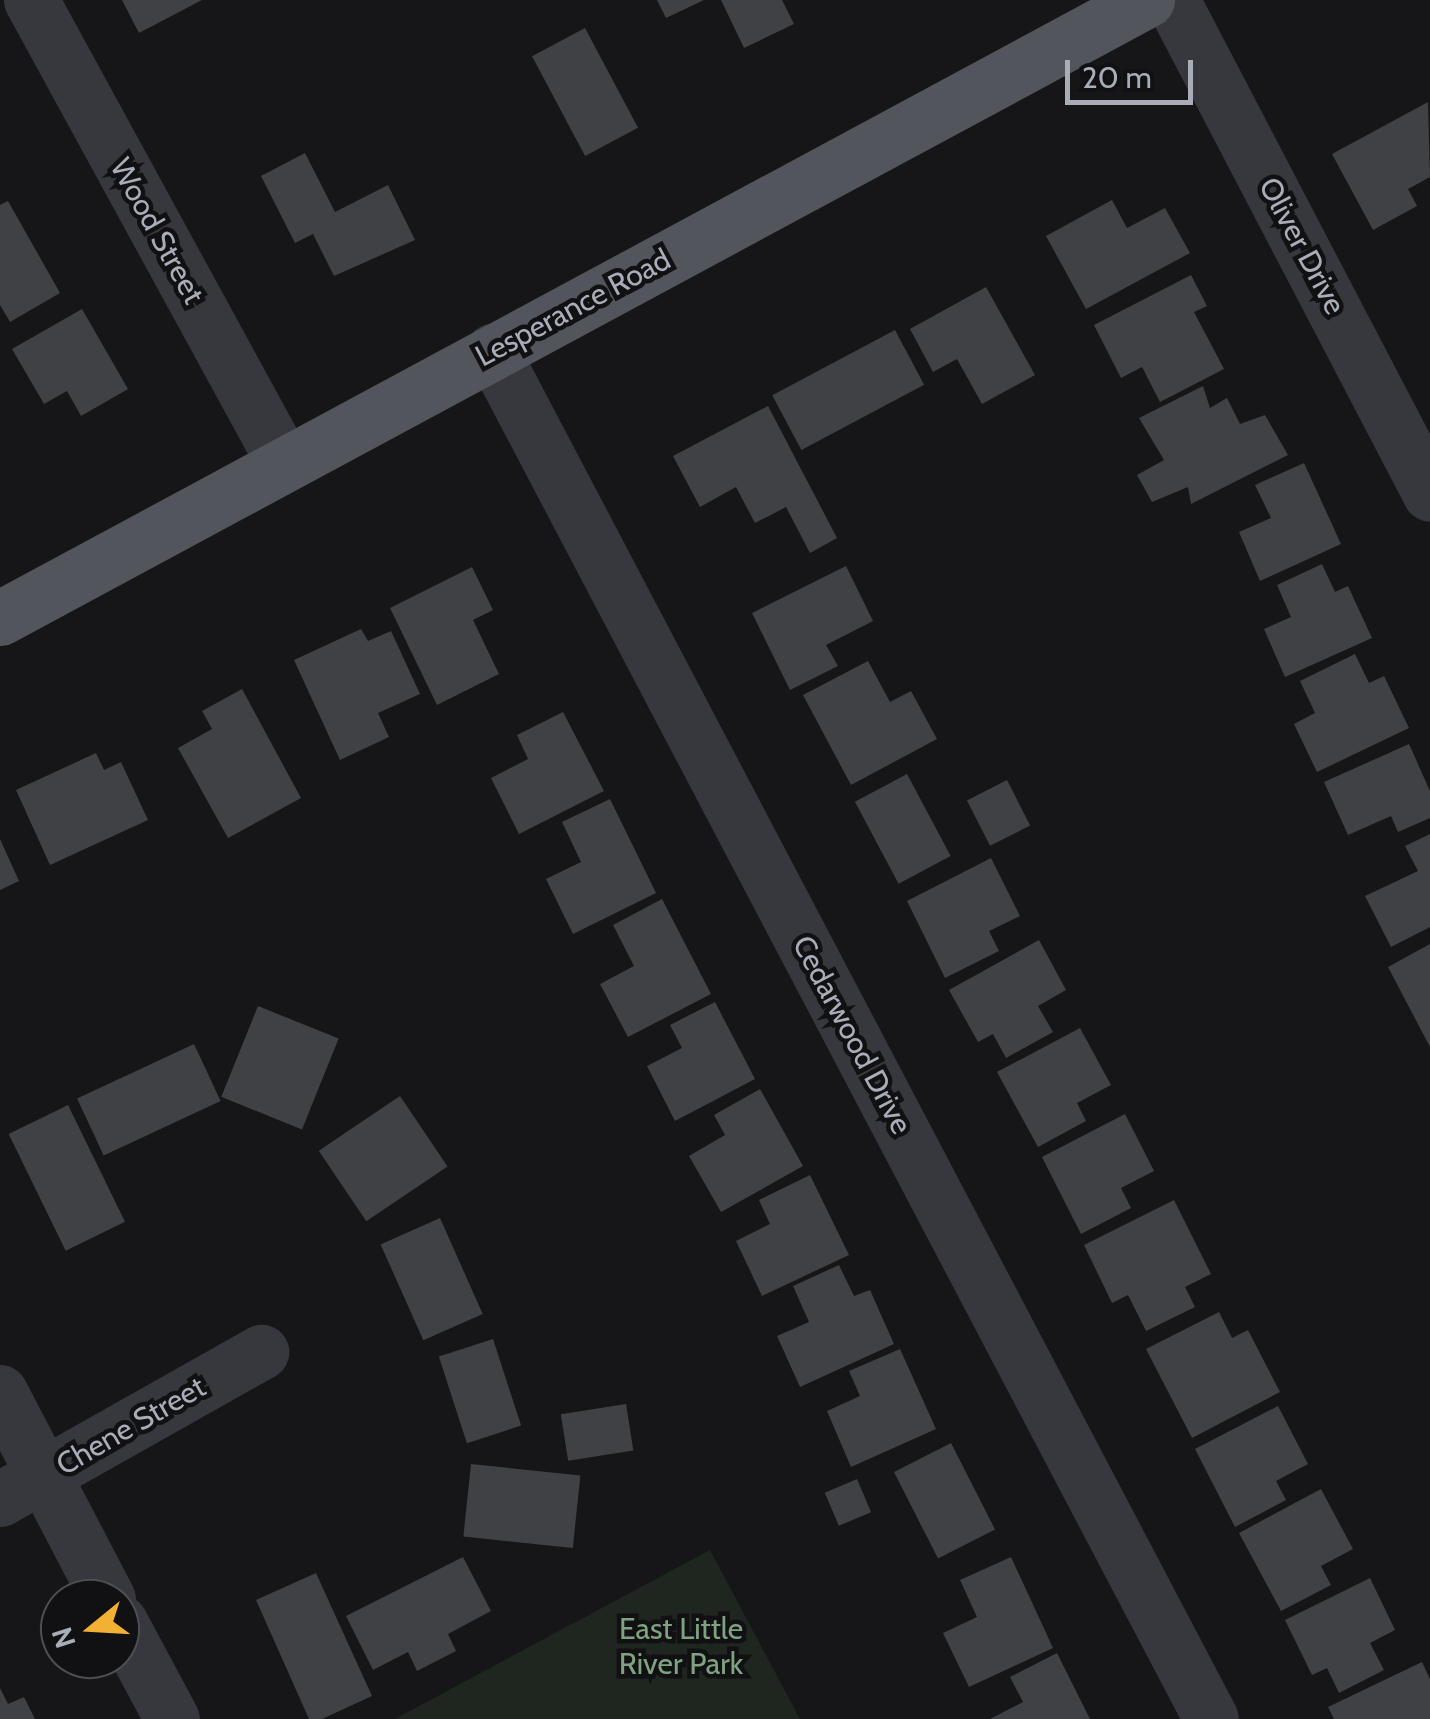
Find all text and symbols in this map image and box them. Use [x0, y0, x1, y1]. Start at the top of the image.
scale bar [1070, 40, 1198, 102]
text: 20 m [1082, 59, 1152, 96]
street label: Wood Street [102, 152, 212, 310]
street label: Oliver Drive [1251, 171, 1353, 321]
street label: Lesperance Road [469, 241, 677, 375]
street label: Cedarwood Drive [785, 930, 919, 1140]
street label: Chene Street [50, 1369, 212, 1483]
north arrow [40, 1579, 140, 1679]
park label: East Little River Park [619, 1611, 743, 1682]
text: N [44, 1623, 83, 1652]

